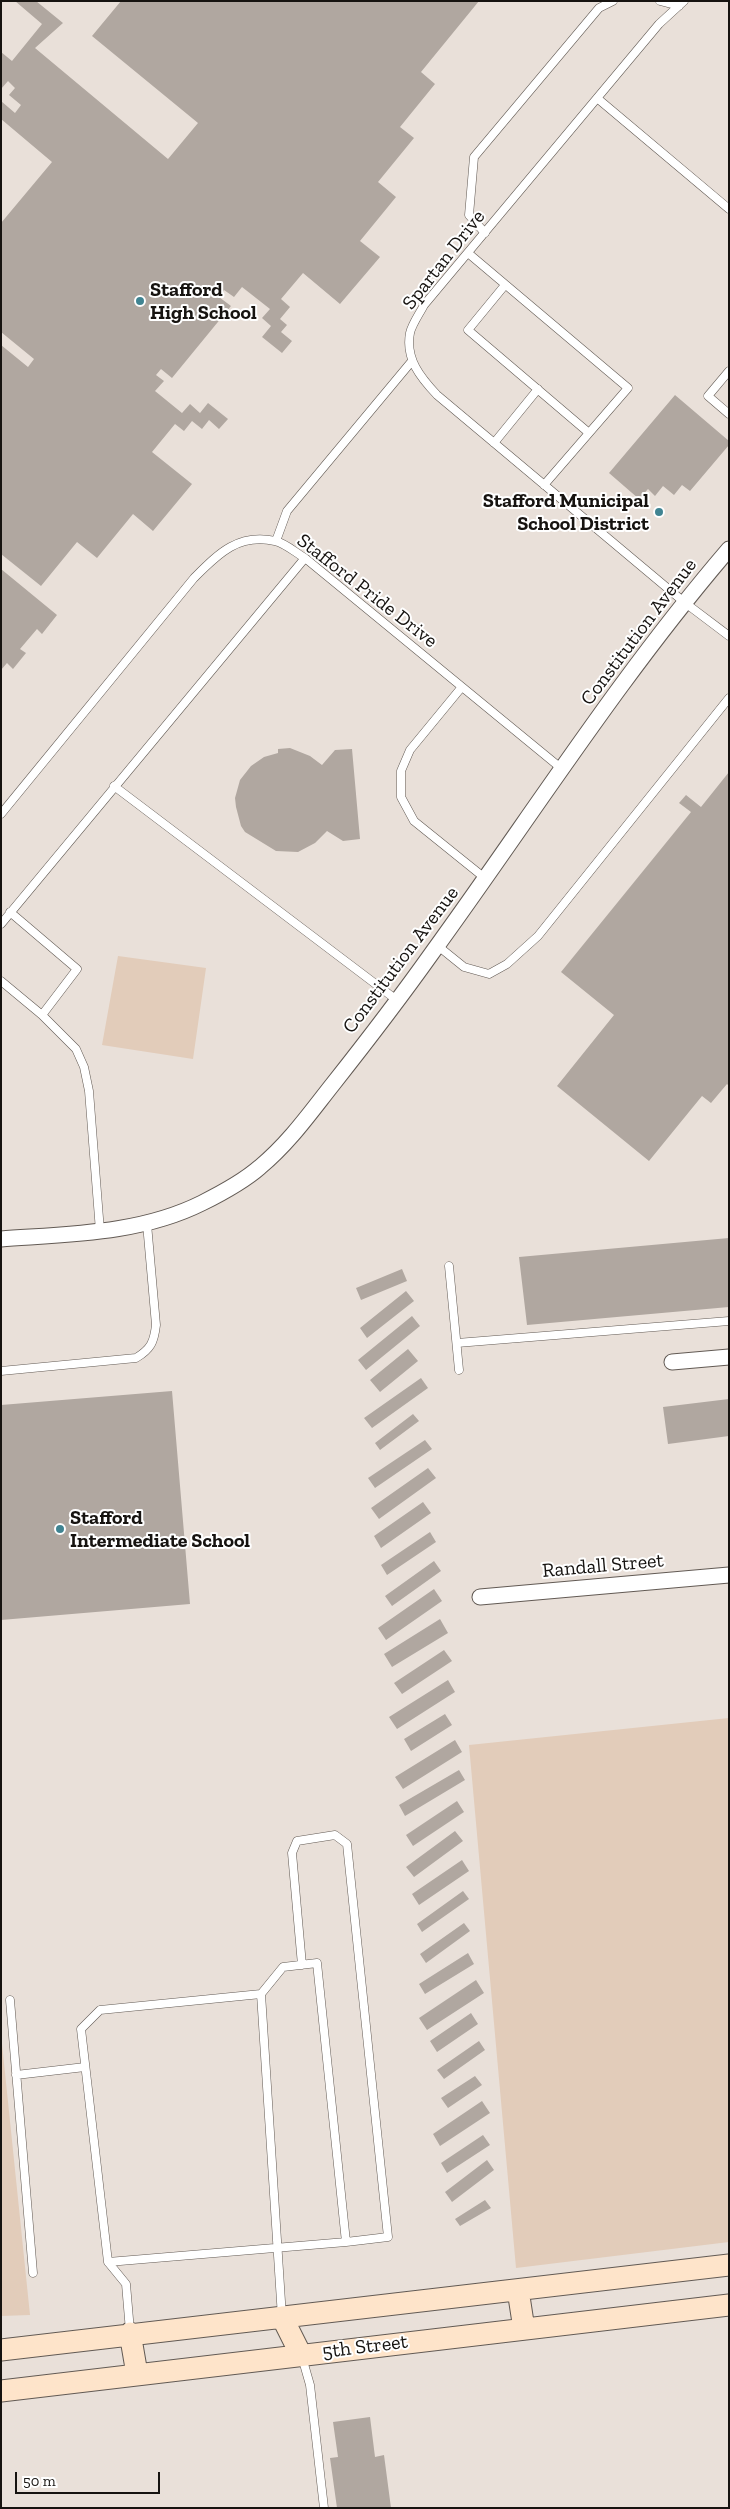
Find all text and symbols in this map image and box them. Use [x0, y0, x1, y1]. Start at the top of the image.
street label: Spartan Drive [398, 205, 490, 315]
place label: Stafford High School [150, 278, 257, 325]
marker: Stafford High School [134, 295, 146, 307]
place label: Stafford Municipal School District [483, 489, 649, 536]
marker: Stafford Municipal School District [653, 506, 665, 518]
street label: Stafford Pride Drive [292, 529, 442, 653]
street label: Constitution Avenue [576, 554, 702, 710]
street label: Constitution Avenue [338, 882, 464, 1038]
place label: Stafford Intermediate School [70, 1506, 250, 1553]
marker: Stafford Intermediate School [54, 1523, 66, 1535]
street label: Randall Street [541, 1549, 665, 1583]
street label: 5th Street [321, 2330, 409, 2364]
scale bar [18, 2462, 162, 2494]
text: 50 m [23, 2472, 56, 2490]

